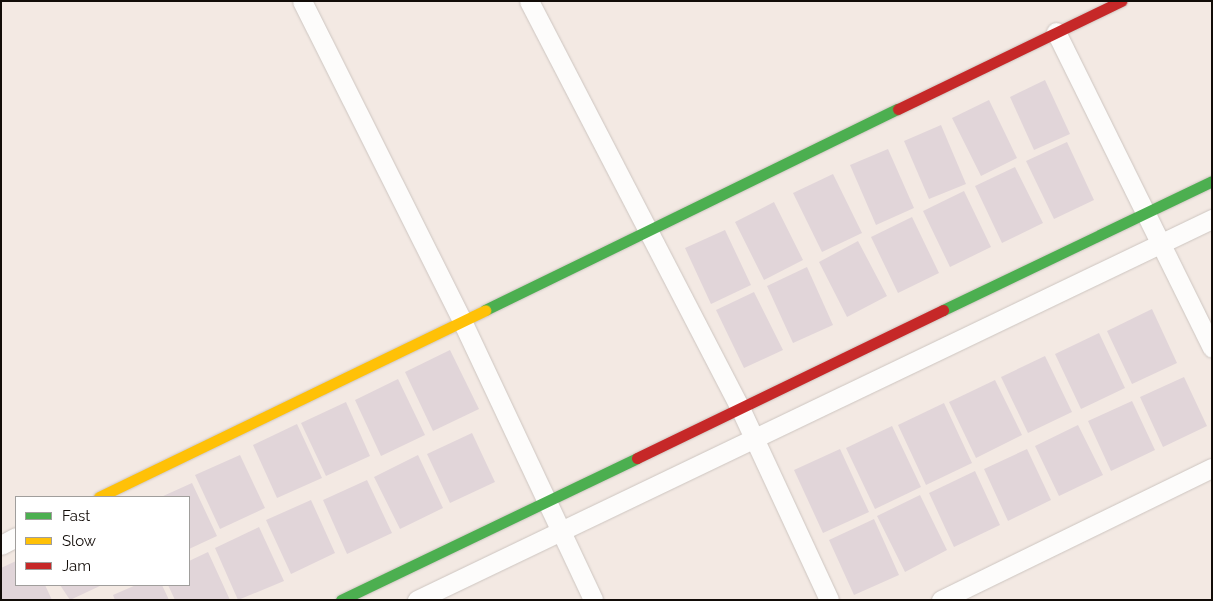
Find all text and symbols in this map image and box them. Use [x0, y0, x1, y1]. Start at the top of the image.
legend [15, 496, 190, 586]
text: Fast [62, 507, 90, 525]
text: Slow [62, 532, 96, 550]
text: Jam [62, 557, 91, 575]

